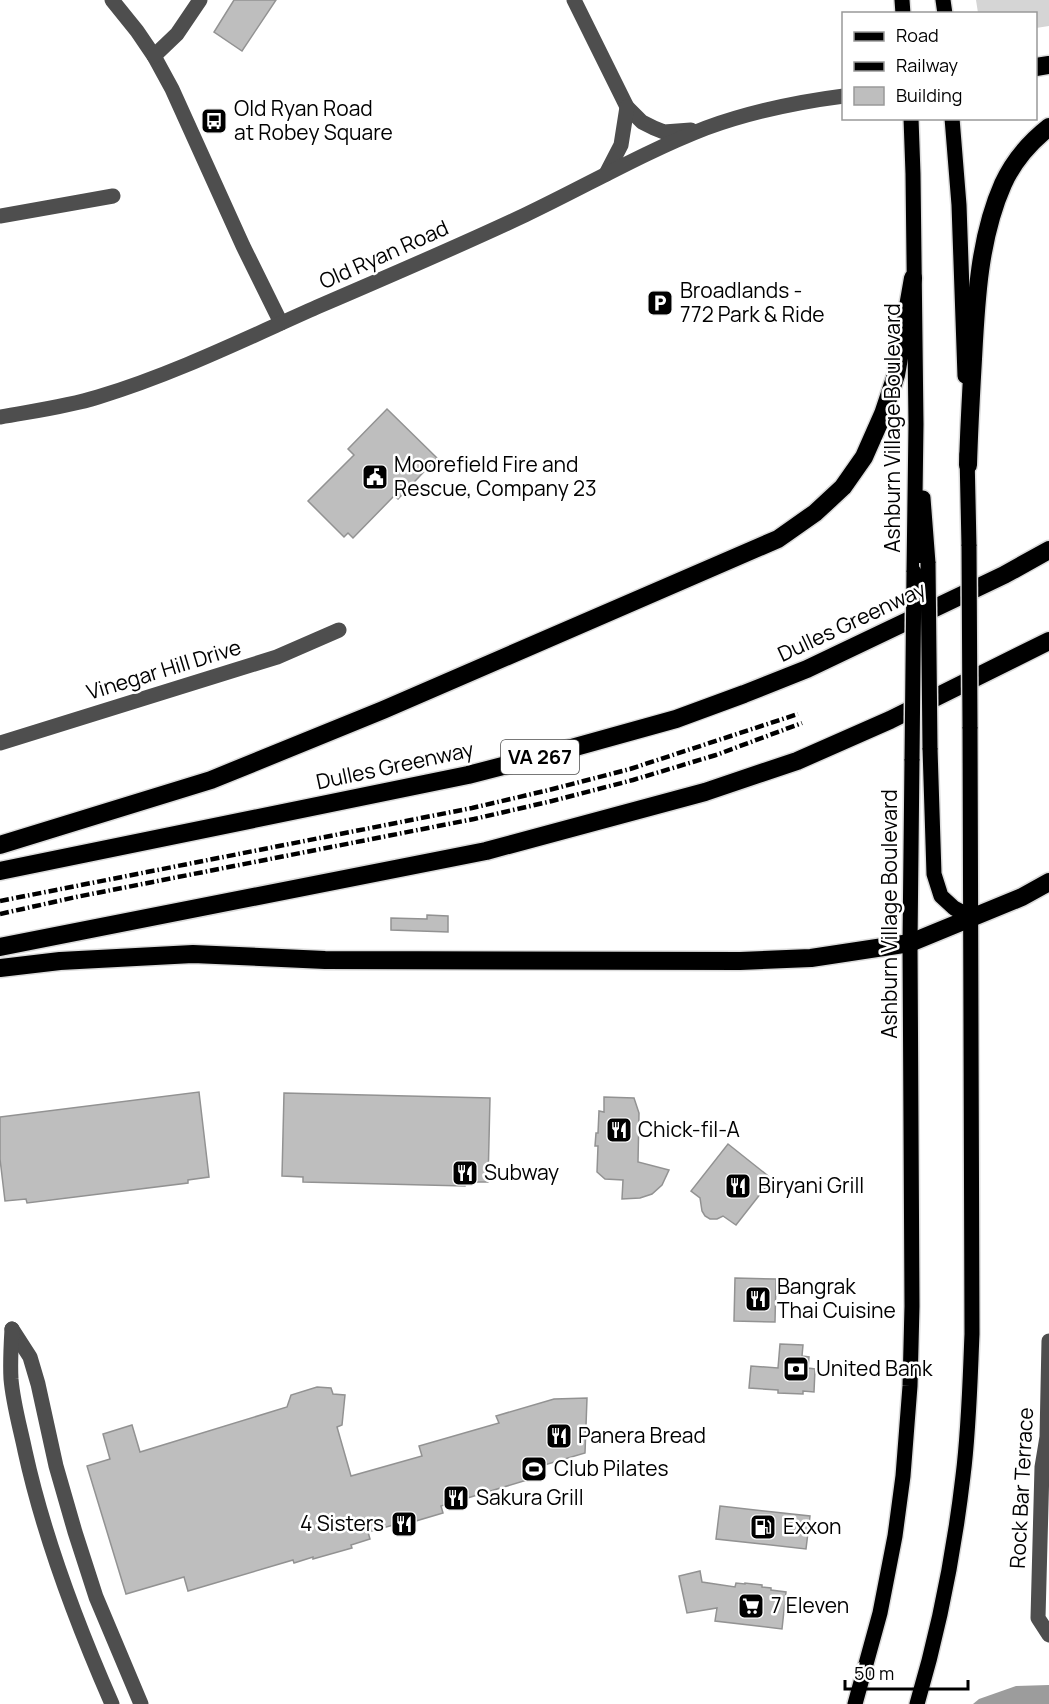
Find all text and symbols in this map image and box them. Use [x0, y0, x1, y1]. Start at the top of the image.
legend [842, 12, 1037, 120]
text: Road [896, 23, 939, 47]
text: Railway [896, 53, 958, 77]
text: Building [896, 83, 962, 107]
place label: Old Ryan Road at Robey Square [234, 94, 393, 146]
bus stop icon: Old Ryan Road at Robey Square [199, 106, 229, 136]
street label: Old Ryan Road [315, 213, 453, 295]
place label: Broadlands - 772 Park & Ride [680, 276, 825, 328]
parking icon: Broadlands - 772 Park & Ride [645, 288, 675, 318]
street label: Ashburn Village Boulevard [878, 303, 906, 553]
place label: Moorefield Fire and Rescue, Company 23 [394, 450, 597, 502]
public building icon: Moorefield Fire and Rescue, Company 23 [360, 462, 390, 492]
street label: Dulles Greenway [773, 575, 930, 668]
street label: Vinegar Hill Drive [83, 632, 244, 706]
street label: Dulles Greenway [313, 735, 476, 795]
road number: VA 267 [501, 740, 579, 774]
street label: Ashburn Village Boulevard [875, 789, 903, 1039]
restaurant icon: Chick-fil-A [604, 1115, 634, 1145]
place label: Chick-fil-A [638, 1115, 740, 1143]
restaurant icon: Subway [450, 1158, 480, 1188]
place label: Subway [484, 1158, 559, 1186]
restaurant icon: Biryani Grill [723, 1171, 753, 1201]
place label: Biryani Grill [758, 1171, 864, 1199]
place label: Bangrak Thai Cuisine [777, 1272, 896, 1324]
restaurant icon: Bangrak Thai Cuisine [743, 1284, 773, 1314]
bank icon: United Bank [781, 1354, 811, 1384]
place label: United Bank [816, 1354, 933, 1382]
street label: Rock Bar Terrace [1003, 1407, 1039, 1569]
restaurant icon: Panera Bread [544, 1421, 574, 1451]
place label: Panera Bread [578, 1421, 706, 1449]
sports icon: Club Pilates [519, 1454, 549, 1484]
place label: Club Pilates [554, 1454, 668, 1482]
restaurant icon: Sakura Grill [441, 1483, 471, 1513]
place label: Sakura Grill [476, 1483, 584, 1511]
place label: 4 Sisters [300, 1509, 384, 1537]
restaurant icon: 4 Sisters [389, 1509, 419, 1539]
fuel station icon: Exxon [748, 1512, 778, 1542]
place label: Exxon [783, 1512, 842, 1540]
supermarket icon: 7 Eleven [736, 1591, 766, 1621]
place label: 7 Eleven [771, 1591, 849, 1619]
scale bar [845, 1653, 968, 1691]
text: 50 m [854, 1661, 894, 1685]

